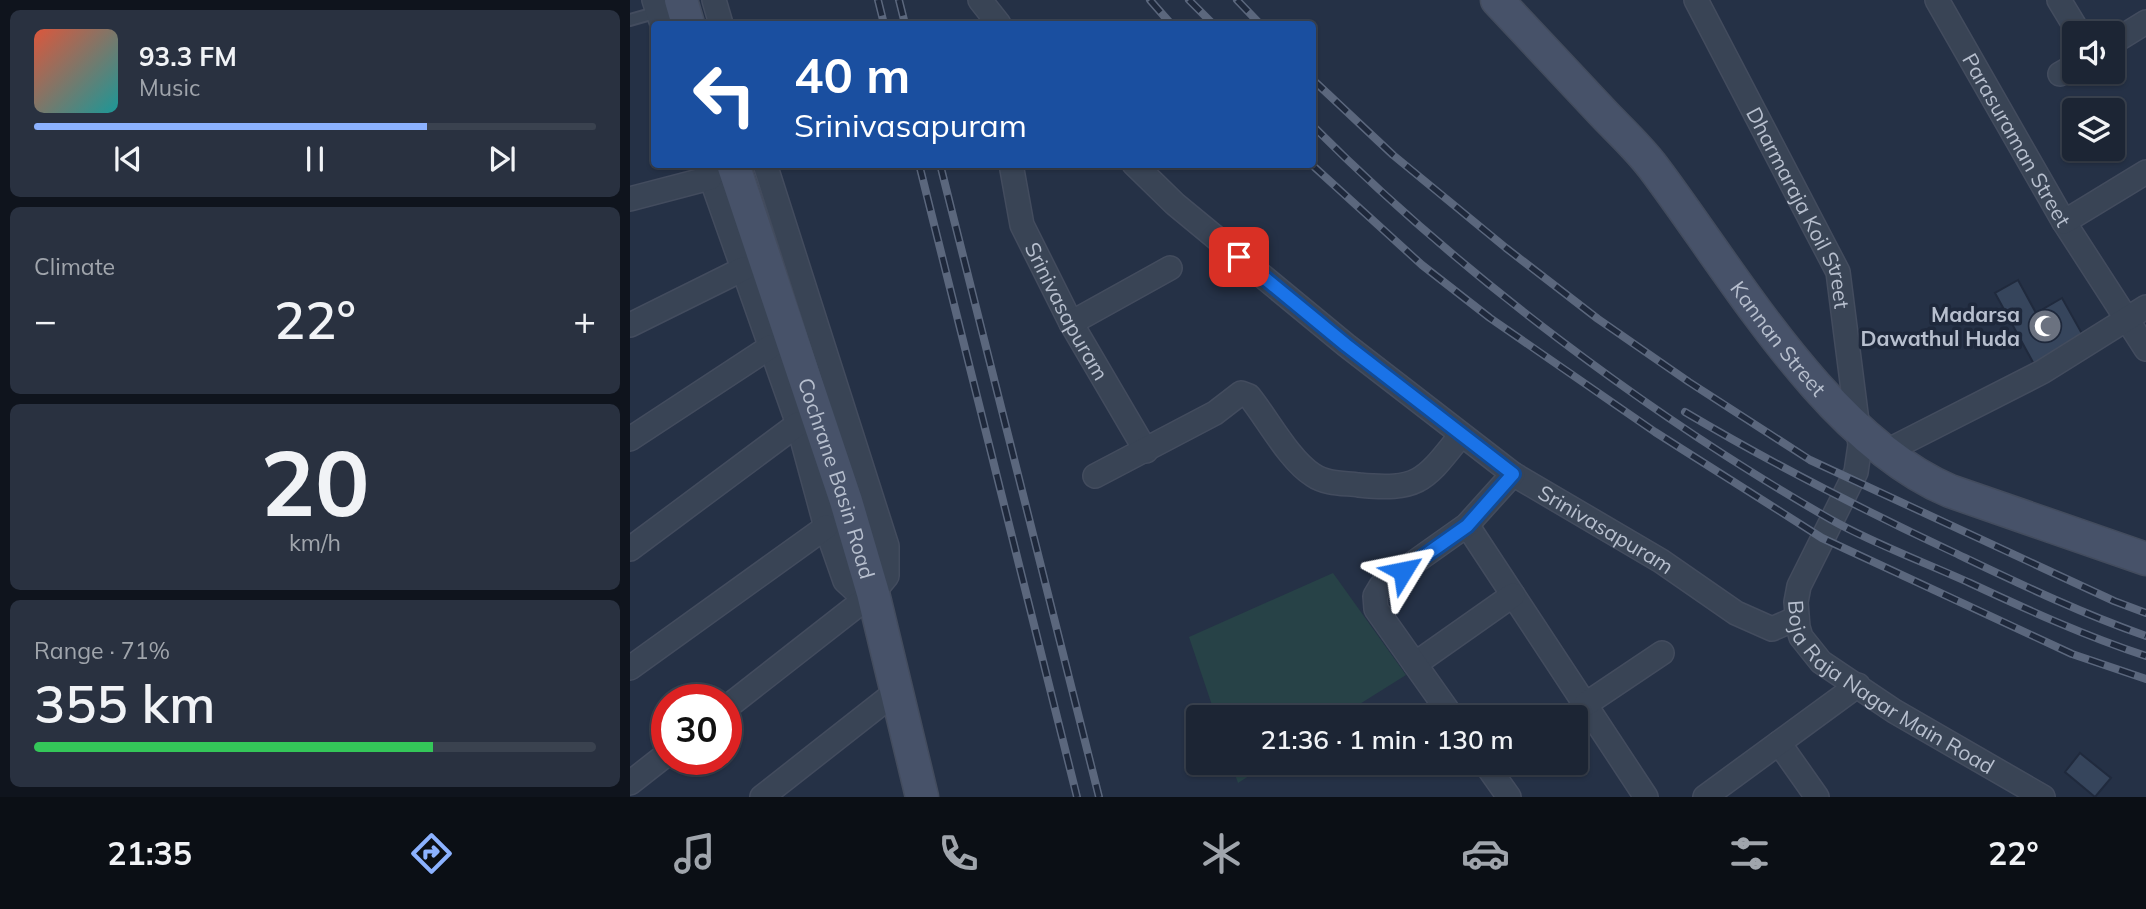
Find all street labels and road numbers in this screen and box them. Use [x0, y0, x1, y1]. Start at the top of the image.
street label: Parasuraman Street [1957, 48, 2077, 231]
street label: Dharmaraja Koil Street [1741, 102, 1856, 310]
street label: Srinivasapuram [1020, 238, 1115, 385]
street label: Kannan Street [1725, 276, 1832, 401]
street label: Cochrane Basin Road [793, 374, 881, 582]
street label: Srinivasapuram [1534, 479, 1679, 579]
street label: Boja Raja Nagar Main Road [1783, 599, 1999, 779]

